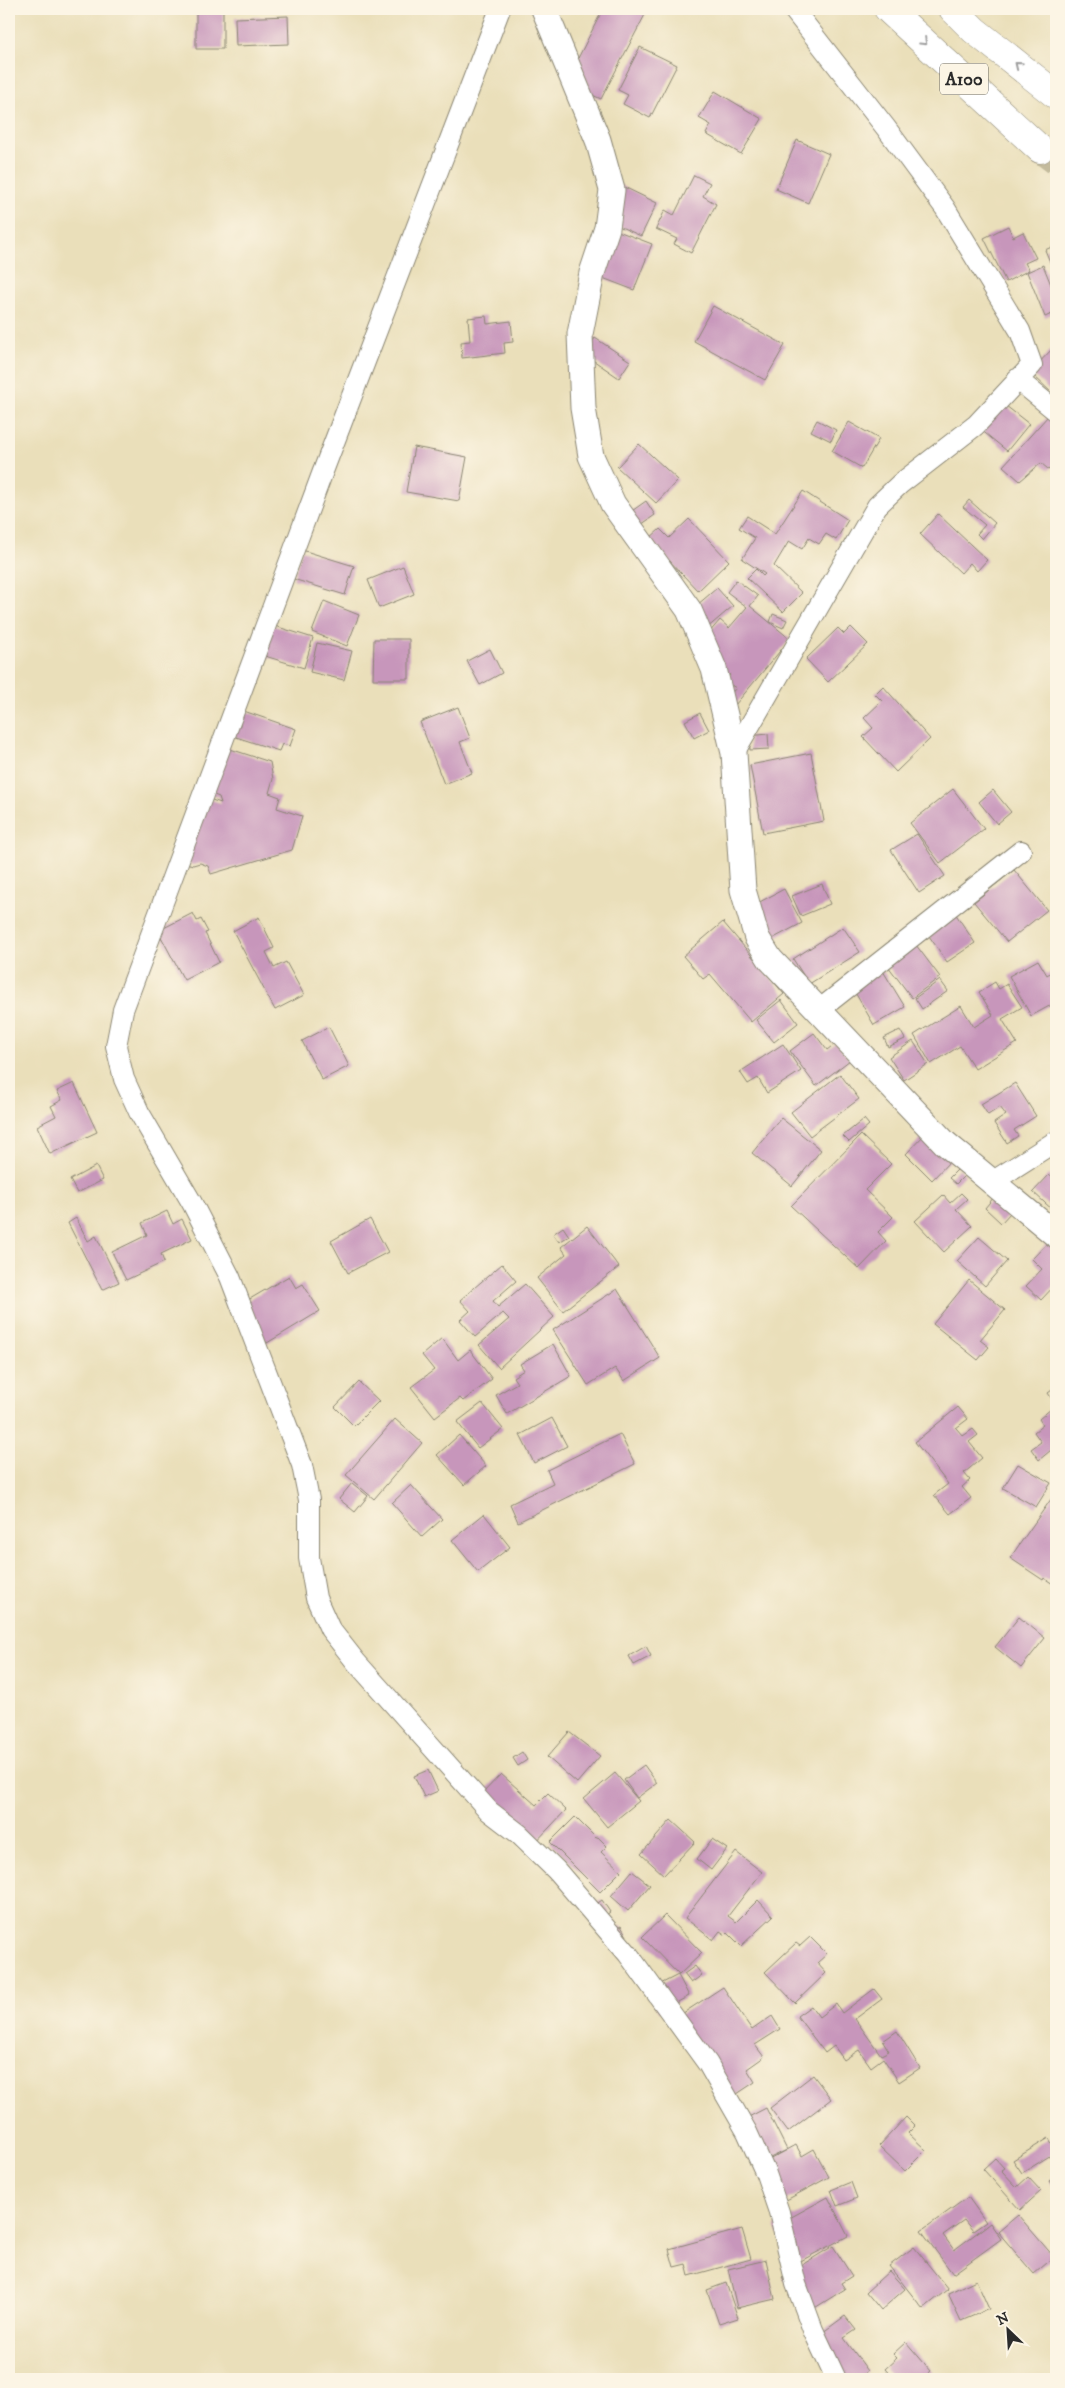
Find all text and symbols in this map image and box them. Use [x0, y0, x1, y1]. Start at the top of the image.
one-way arrow [919, 36, 928, 45]
one-way arrow [1015, 62, 1024, 70]
road number: A100 [940, 64, 988, 95]
north arrow [982, 2306, 1032, 2356]
text: N [994, 2308, 1012, 2330]

